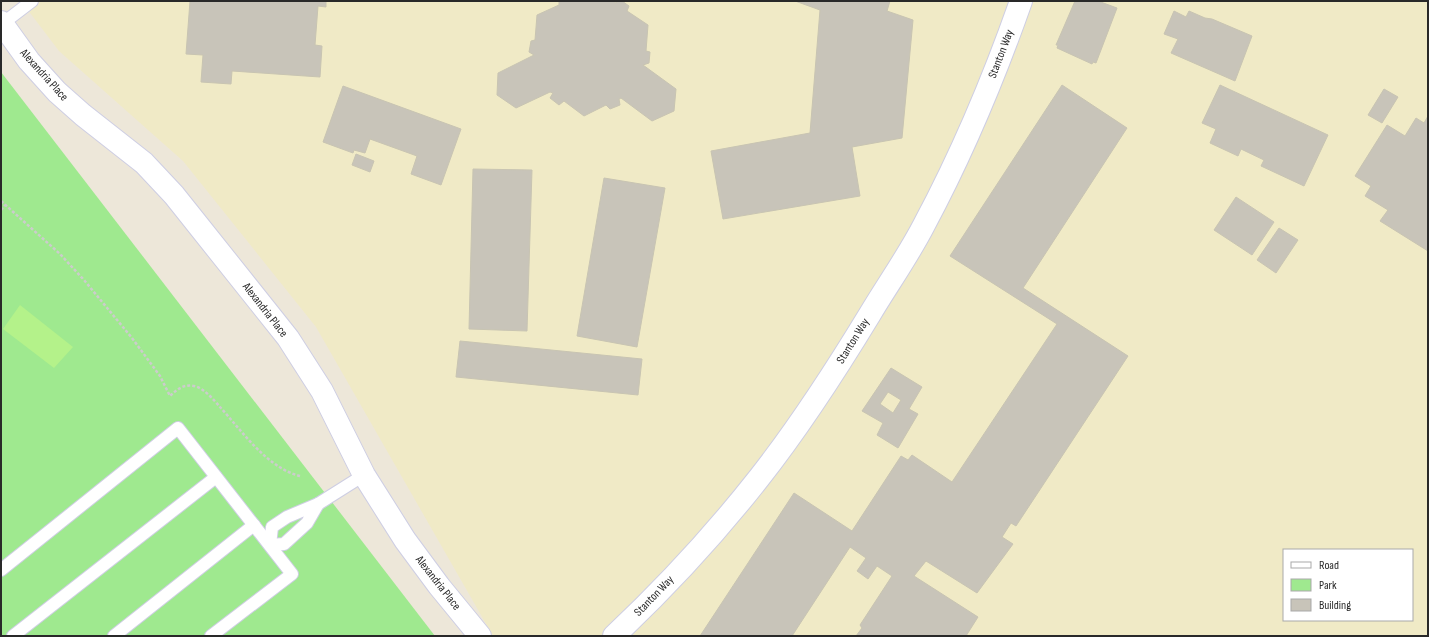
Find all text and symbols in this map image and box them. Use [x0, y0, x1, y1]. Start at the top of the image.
street label: Stanton Way [985, 27, 1017, 80]
street label: Alexandria Place [16, 45, 71, 104]
street label: Alexandria Place [238, 279, 291, 340]
street label: Stanton Way [833, 315, 873, 367]
legend [1283, 549, 1413, 621]
street label: Alexandria Place [411, 552, 464, 613]
text: Road [1319, 558, 1339, 573]
street label: Stanton Way [631, 572, 677, 619]
text: Park [1319, 578, 1337, 593]
text: Building [1319, 598, 1351, 613]

